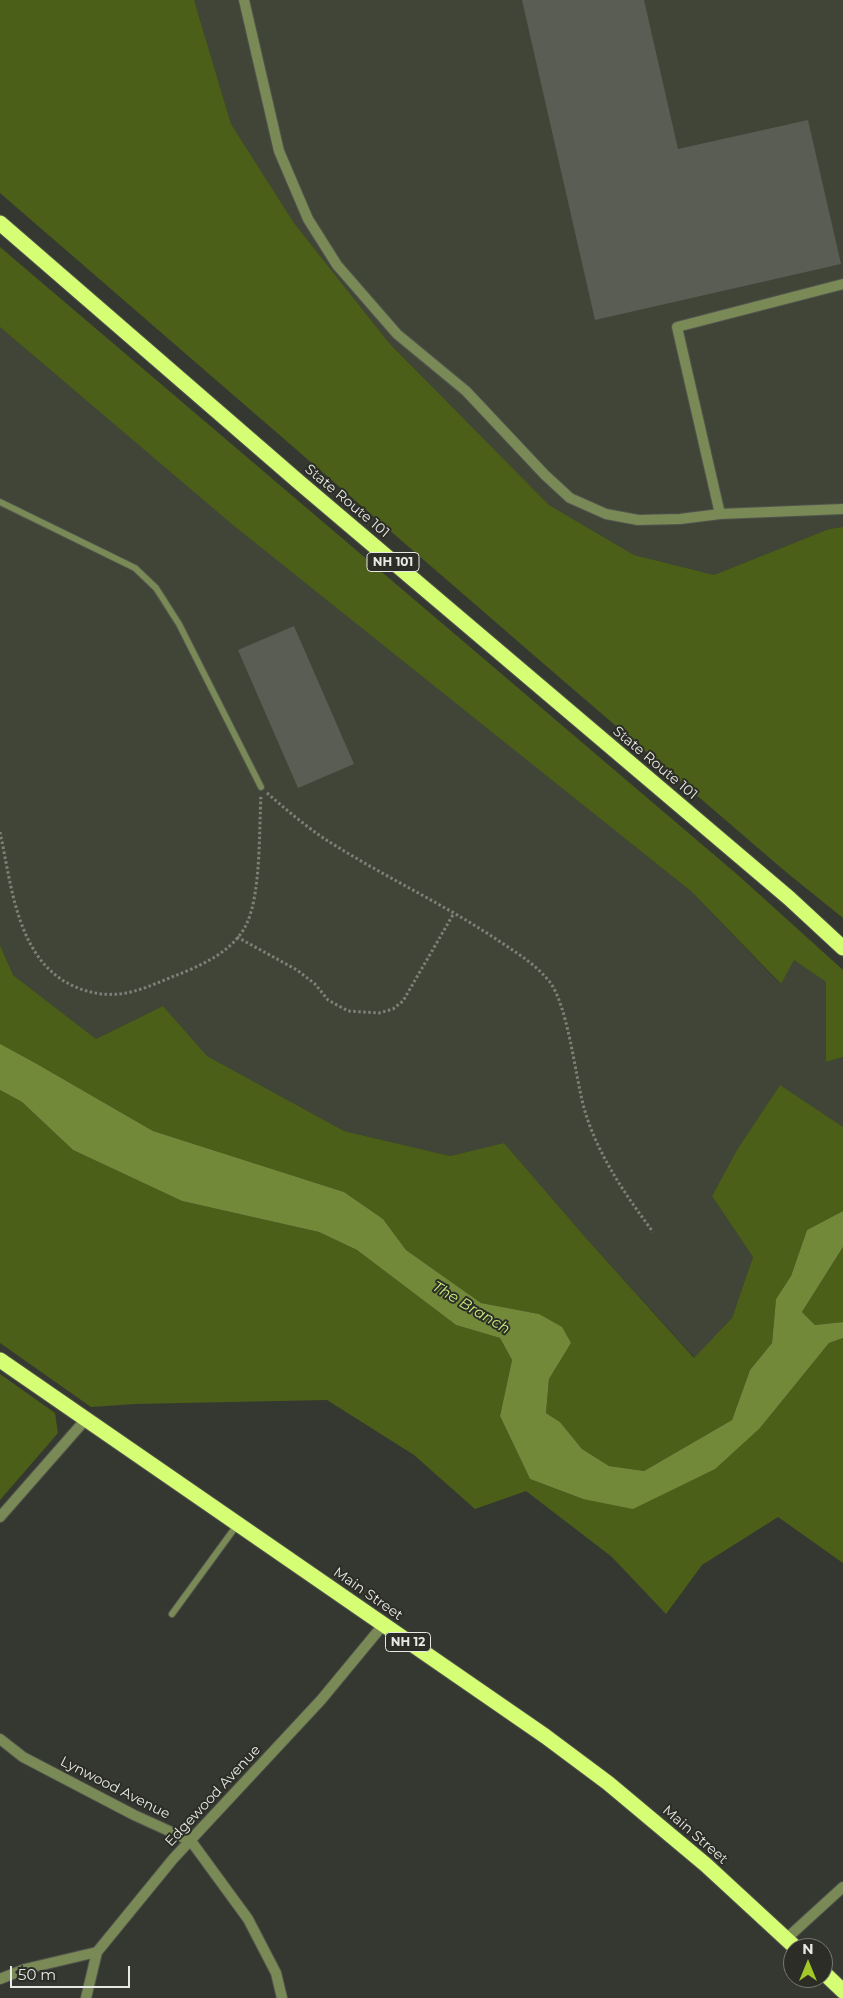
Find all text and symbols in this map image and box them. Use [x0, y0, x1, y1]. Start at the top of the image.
street label: State Route 101 [301, 461, 393, 541]
road number: NH 101 [367, 552, 419, 572]
street label: State Route 101 [609, 723, 701, 803]
water label: The Branch [429, 1278, 513, 1338]
street label: Main Street [330, 1564, 406, 1624]
road number: NH 12 [386, 1632, 430, 1651]
street label: Edgewood Avenue [162, 1742, 264, 1850]
street label: Lynwood Avenue [57, 1753, 173, 1823]
street label: Main Street [659, 1802, 731, 1868]
north arrow [783, 1938, 833, 1988]
text: N [802, 1940, 814, 1958]
scale bar [12, 1956, 132, 1988]
text: 50 m [18, 1965, 56, 1984]

